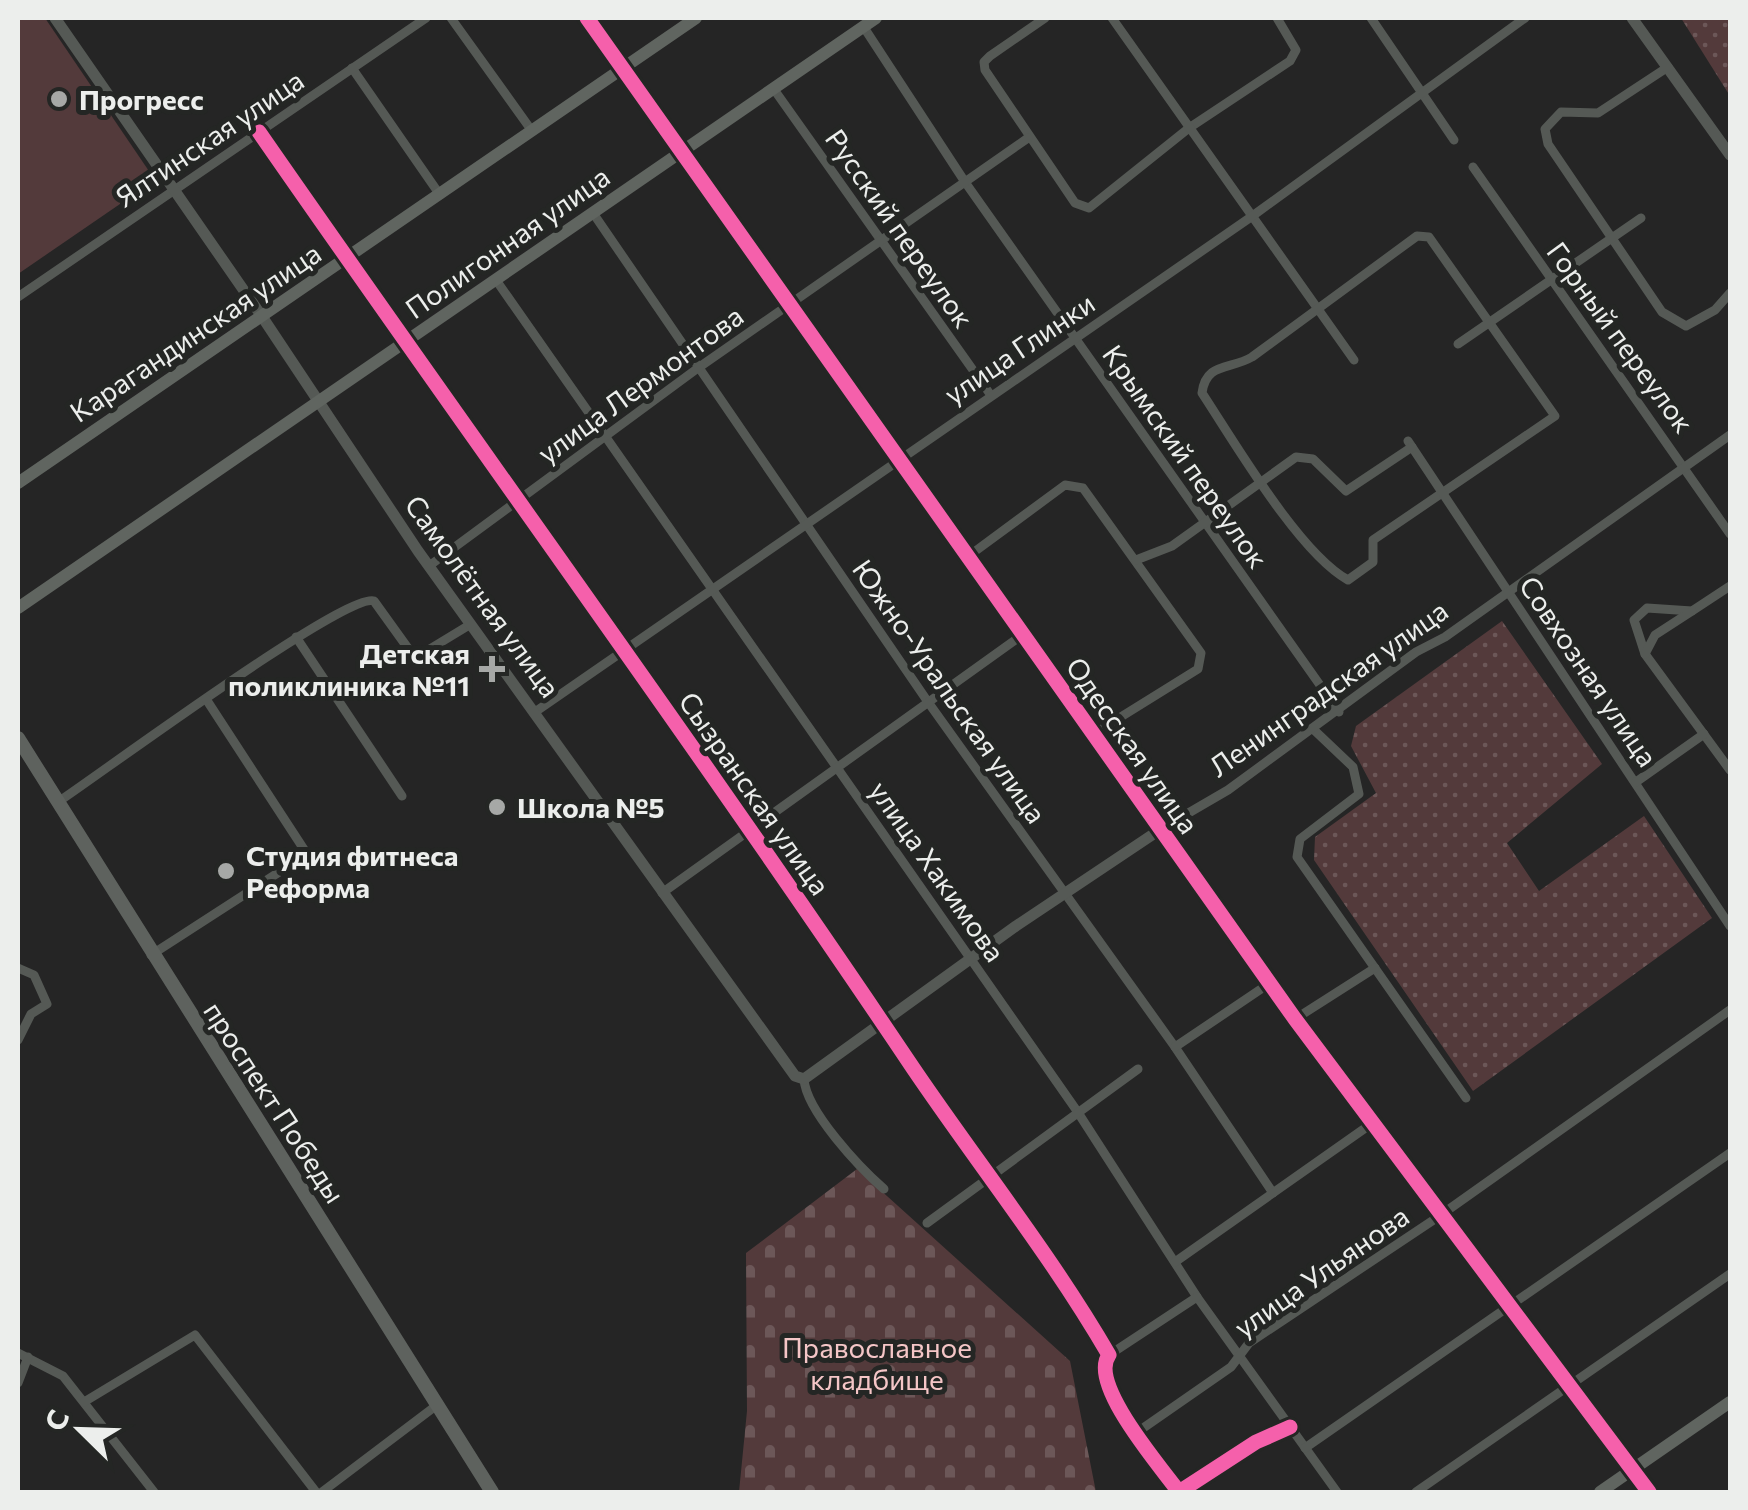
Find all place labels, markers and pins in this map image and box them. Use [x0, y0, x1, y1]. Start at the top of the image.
place label: Прогресс [79, 82, 204, 116]
marker: Прогресс [48, 88, 70, 110]
place label: Детская поликлиника №11 [228, 636, 470, 702]
marker: Детская поликлиника №11 [479, 656, 505, 682]
place label: Школа №5 [517, 790, 665, 824]
marker: Школа №5 [486, 796, 508, 818]
place label: Студия фитнеса Реформа [246, 838, 458, 904]
marker: Студия фитнеса Реформа [215, 860, 237, 882]

